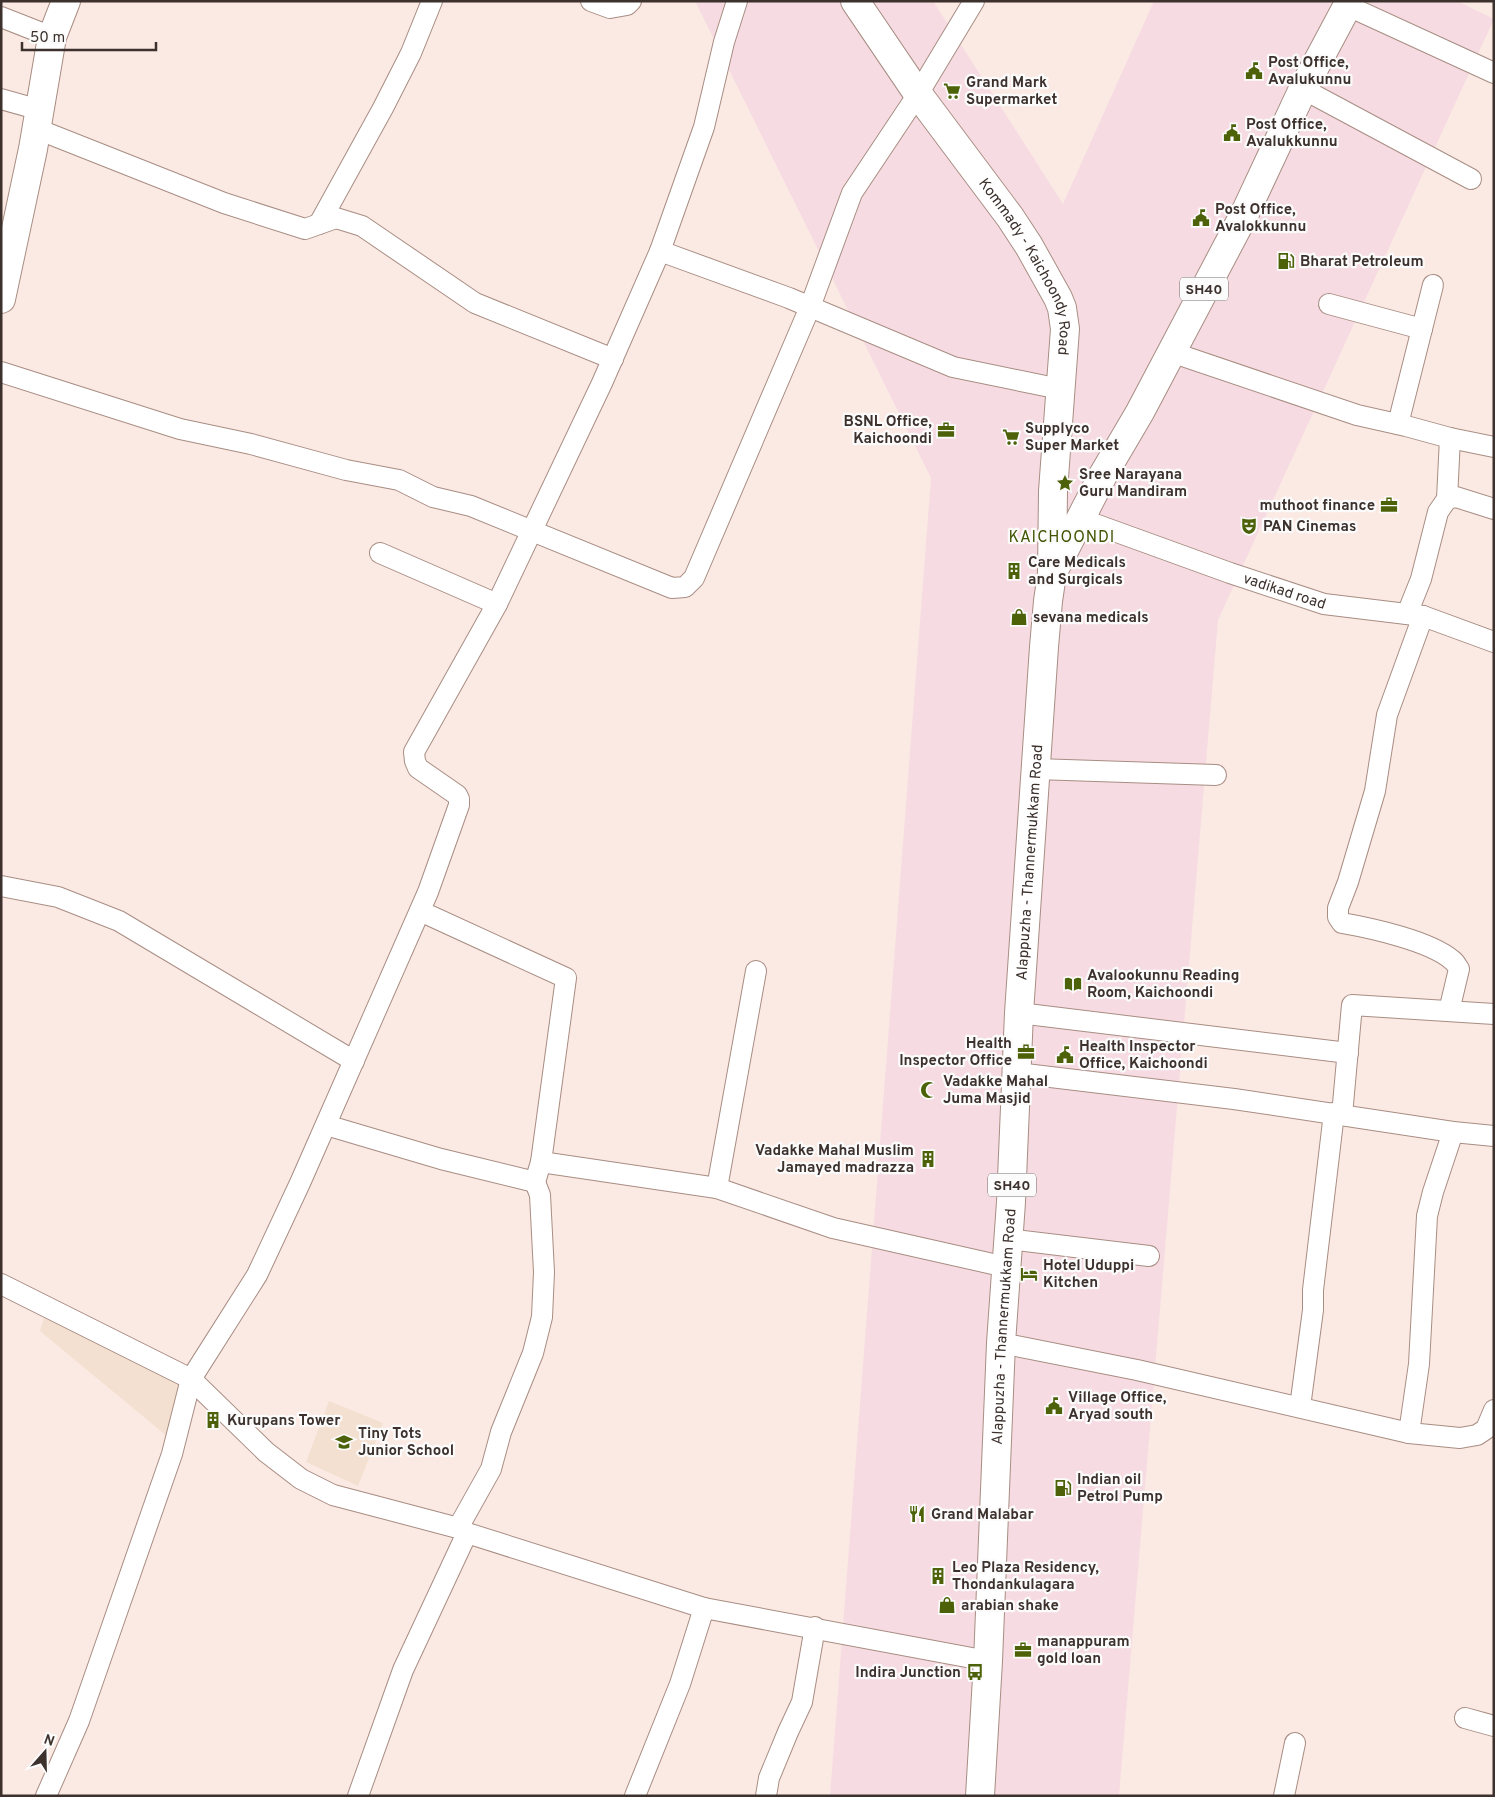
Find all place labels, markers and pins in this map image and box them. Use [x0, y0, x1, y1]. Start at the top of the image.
place label: Post Office, Avalukunnu [1268, 54, 1351, 90]
public building icon: Post Office, Avalukunnu [1244, 61, 1264, 81]
place label: Grand Mark Supermarket [966, 74, 1057, 110]
supermarket icon: Grand Mark Supermarket [942, 81, 962, 101]
place label: Post Office, Avalukkunnu [1246, 116, 1338, 152]
public building icon: Post Office, Avalukkunnu [1222, 123, 1242, 143]
place label: Post Office, Avalokkunnu [1215, 201, 1306, 237]
public building icon: Post Office, Avalokkunnu [1191, 208, 1211, 228]
fuel station icon: Bharat Petroleum [1276, 251, 1296, 271]
place label: Bharat Petroleum [1300, 253, 1424, 272]
place label: BSNL Office, Kaichoondi [844, 413, 932, 449]
office icon: BSNL Office, Kaichoondi [936, 420, 956, 440]
place label: Supplyco Super Market [1025, 420, 1119, 456]
supermarket icon: Supplyco Super Market [1001, 427, 1021, 447]
place label: Sree Narayana Guru Mandiram [1079, 466, 1187, 502]
place icon: Sree Narayana Guru Mandiram [1055, 473, 1075, 493]
office icon: muthoot finance [1379, 495, 1399, 515]
place label: muthoot finance [1259, 497, 1375, 516]
theatre icon: PAN Cinemas [1239, 516, 1259, 536]
place label: PAN Cinemas [1263, 518, 1356, 537]
place label: Care Medicals and Surgicals [1028, 554, 1126, 590]
building icon: Care Medicals and Surgicals [1004, 561, 1024, 581]
shop icon: sevana medicals [1009, 607, 1029, 627]
place label: sevana medicals [1033, 609, 1149, 628]
place label: Avalookunnu Reading Room, Kaichoondi [1087, 967, 1239, 1003]
library icon: Avalookunnu Reading Room, Kaichoondi [1063, 974, 1083, 994]
place label: Health Inspector Office [899, 1035, 1012, 1071]
place label: Health Inspector Office, Kaichoondi [1079, 1038, 1208, 1074]
office icon: Health Inspector Office [1016, 1042, 1036, 1062]
public building icon: Health Inspector Office, Kaichoondi [1055, 1045, 1075, 1065]
place label: Vadakke Mahal Juma Masjid [943, 1073, 1048, 1109]
mosque icon: Vadakke Mahal Juma Masjid [919, 1080, 939, 1100]
place label: Vadakke Mahal Muslim Jamayed madrazza [755, 1142, 914, 1178]
building icon: Vadakke Mahal Muslim Jamayed madrazza [918, 1149, 938, 1169]
place label: Hotel Uduppi Kitchen [1043, 1257, 1134, 1293]
hotel icon: Hotel Uduppi Kitchen [1019, 1264, 1039, 1284]
place label: Village Office, Aryad south [1068, 1389, 1167, 1425]
public building icon: Village Office, Aryad south [1044, 1396, 1064, 1416]
building icon: Kurupans Tower [203, 1410, 223, 1430]
place label: Kurupans Tower [227, 1412, 341, 1431]
place label: Tiny Tots Junior School [358, 1425, 454, 1461]
school or university icon: Tiny Tots Junior School [334, 1432, 354, 1452]
place label: Indian oil Petrol Pump [1077, 1471, 1163, 1507]
fuel station icon: Indian oil Petrol Pump [1053, 1478, 1073, 1498]
restaurant icon: Grand Malabar [907, 1504, 927, 1524]
place label: Grand Malabar [931, 1506, 1035, 1525]
place label: Leo Plaza Residency, Thondankulagara [952, 1559, 1099, 1595]
building icon: Leo Plaza Residency, Thondankulagara [928, 1566, 948, 1586]
shop icon: arabian shake [937, 1595, 957, 1615]
place label: arabian shake [961, 1597, 1059, 1616]
place label: manappuram gold loan [1037, 1633, 1130, 1669]
office icon: manappuram gold loan [1013, 1640, 1033, 1660]
bus stop icon: Indira Junction [965, 1662, 985, 1682]
place label: Indira Junction [855, 1664, 961, 1683]

